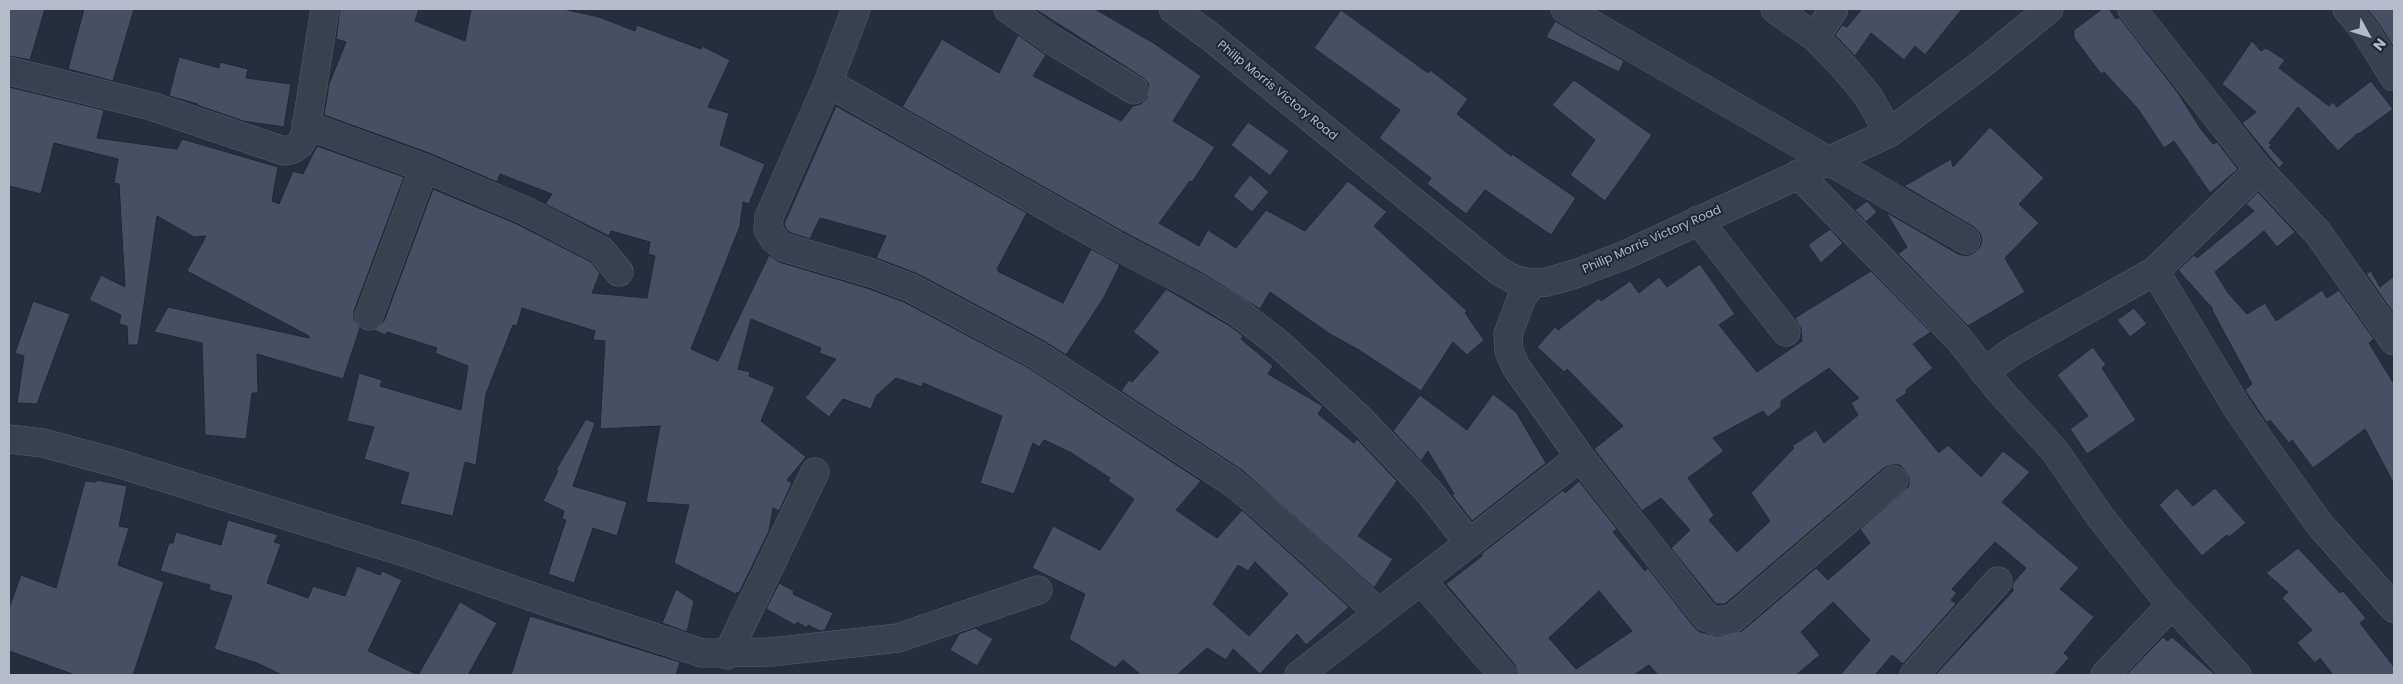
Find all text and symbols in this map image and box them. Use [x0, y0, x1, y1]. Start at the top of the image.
north arrow [2343, 10, 2393, 60]
text: N [2369, 34, 2391, 55]
street label: Philip Morris Victory Road [1214, 38, 1340, 144]
street label: Philip Morris Victory Road [1580, 203, 1724, 277]

